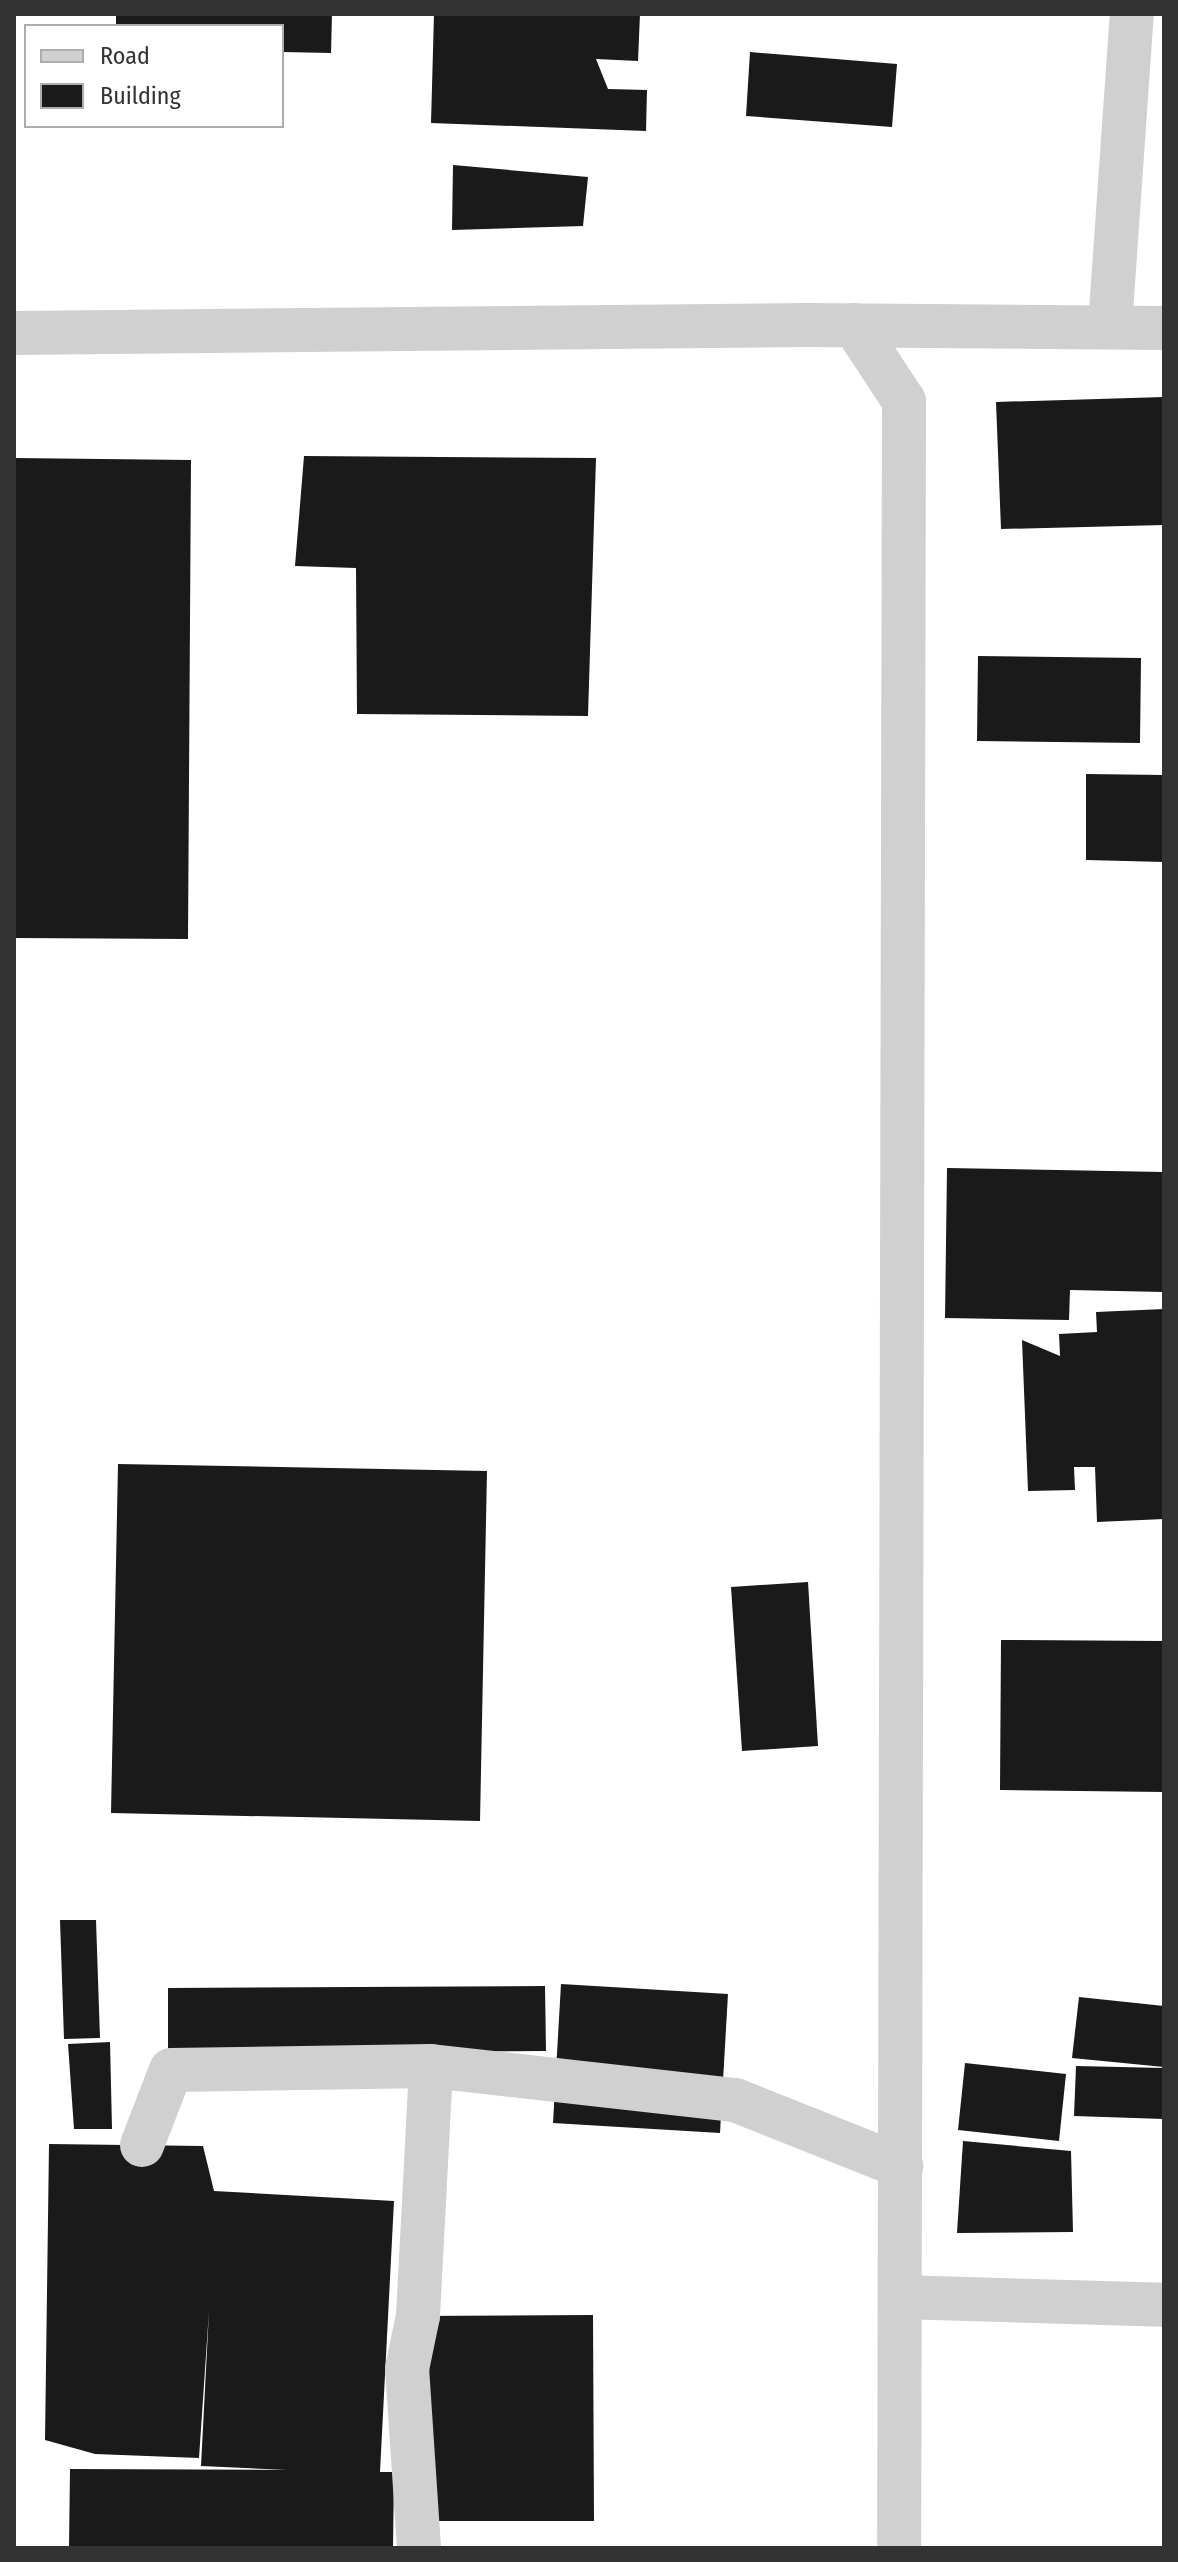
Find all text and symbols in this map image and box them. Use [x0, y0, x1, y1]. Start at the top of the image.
legend [24, 24, 284, 128]
text: Road [100, 42, 150, 70]
text: Building [100, 82, 181, 110]

